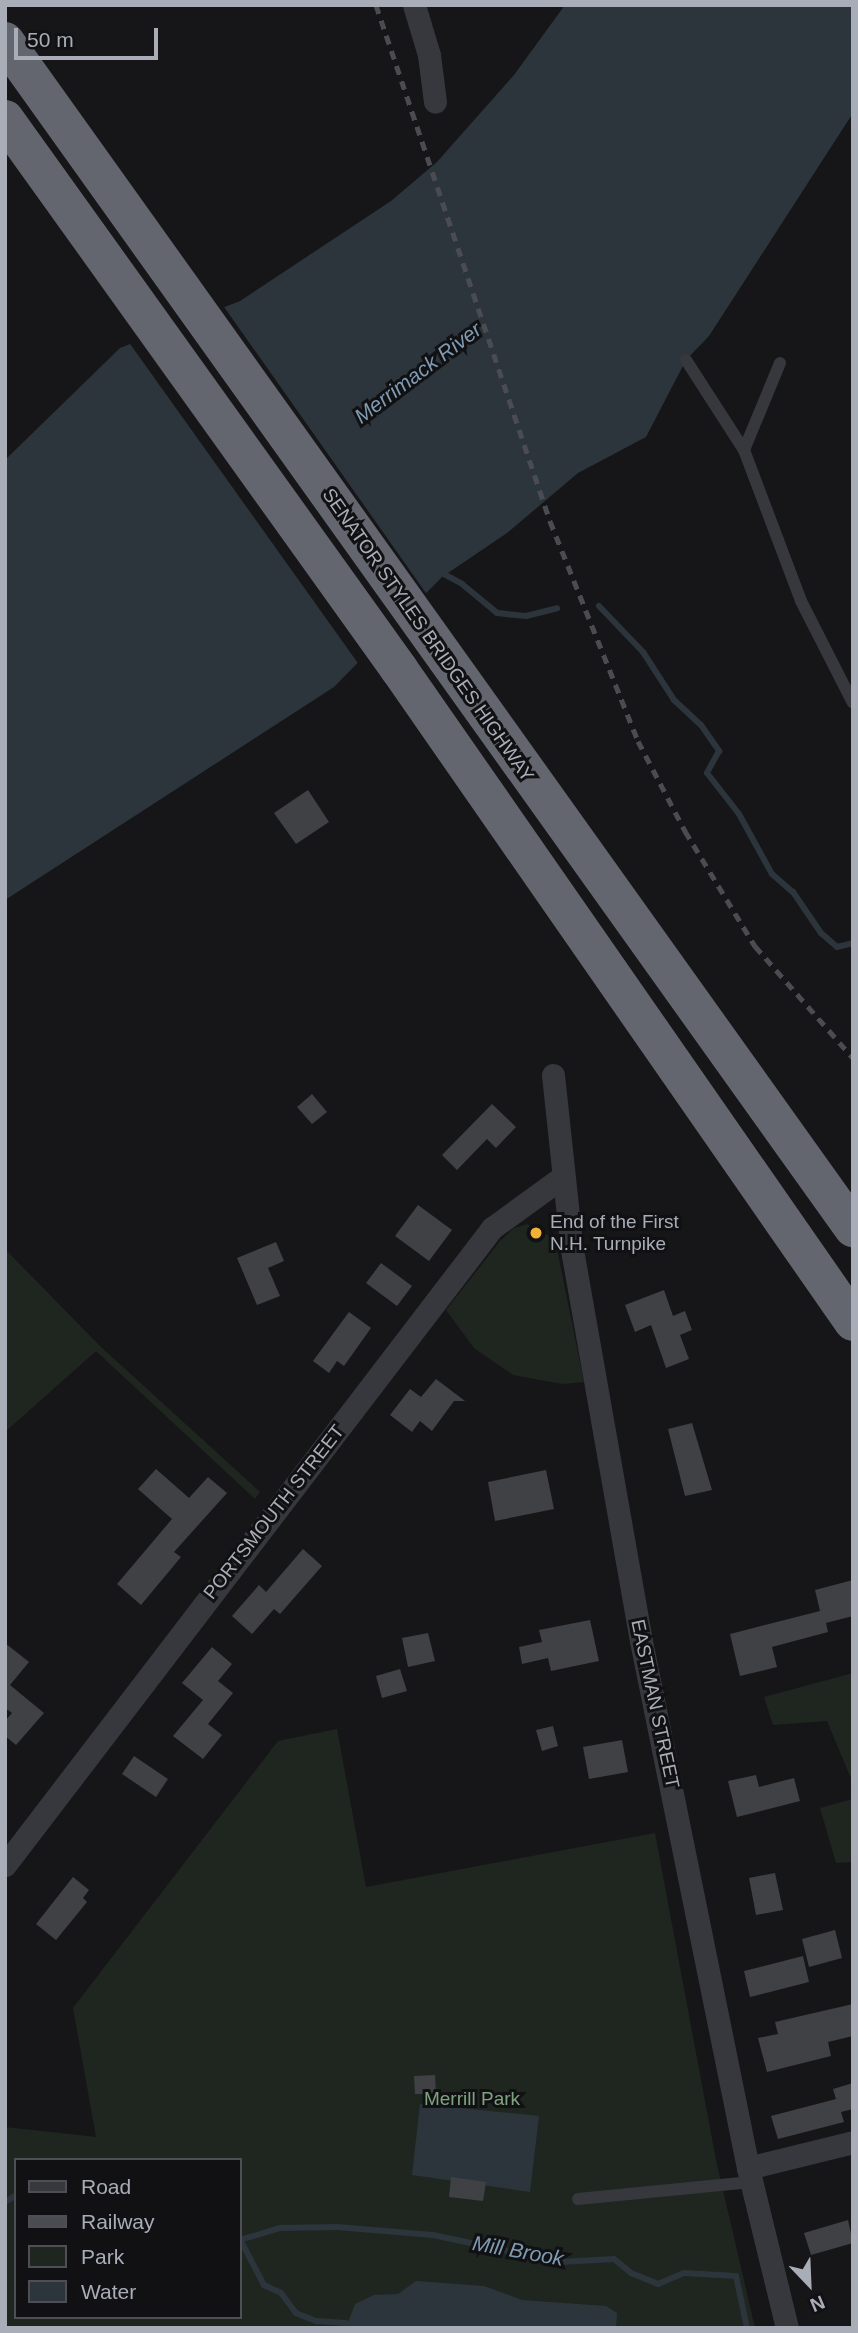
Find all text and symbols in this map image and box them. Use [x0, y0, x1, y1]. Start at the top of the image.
scale bar [18, 14, 161, 58]
text: 50 m [27, 28, 74, 51]
water label: Merrimack River [349, 317, 487, 429]
street label: SENATOR STYLES BRIDGES HIGHWAY [317, 484, 539, 786]
place label: End of the First N.H. Turnpike [550, 1211, 679, 1255]
marker: End of the First N.H. Turnpike [528, 1225, 544, 1241]
street label: PORTSMOUTH STREET [199, 1420, 349, 1604]
street label: EASTMAN STREET [626, 1617, 684, 1791]
park label: Merrill Park [424, 2088, 520, 2110]
legend [14, 2158, 242, 2319]
text: Road [81, 2175, 131, 2198]
text: Railway [81, 2210, 155, 2233]
water label: Mill Brook [470, 2231, 566, 2271]
text: Park [81, 2245, 124, 2268]
north arrow [774, 2249, 844, 2319]
text: Water [81, 2280, 136, 2303]
text: N [807, 2291, 828, 2316]

